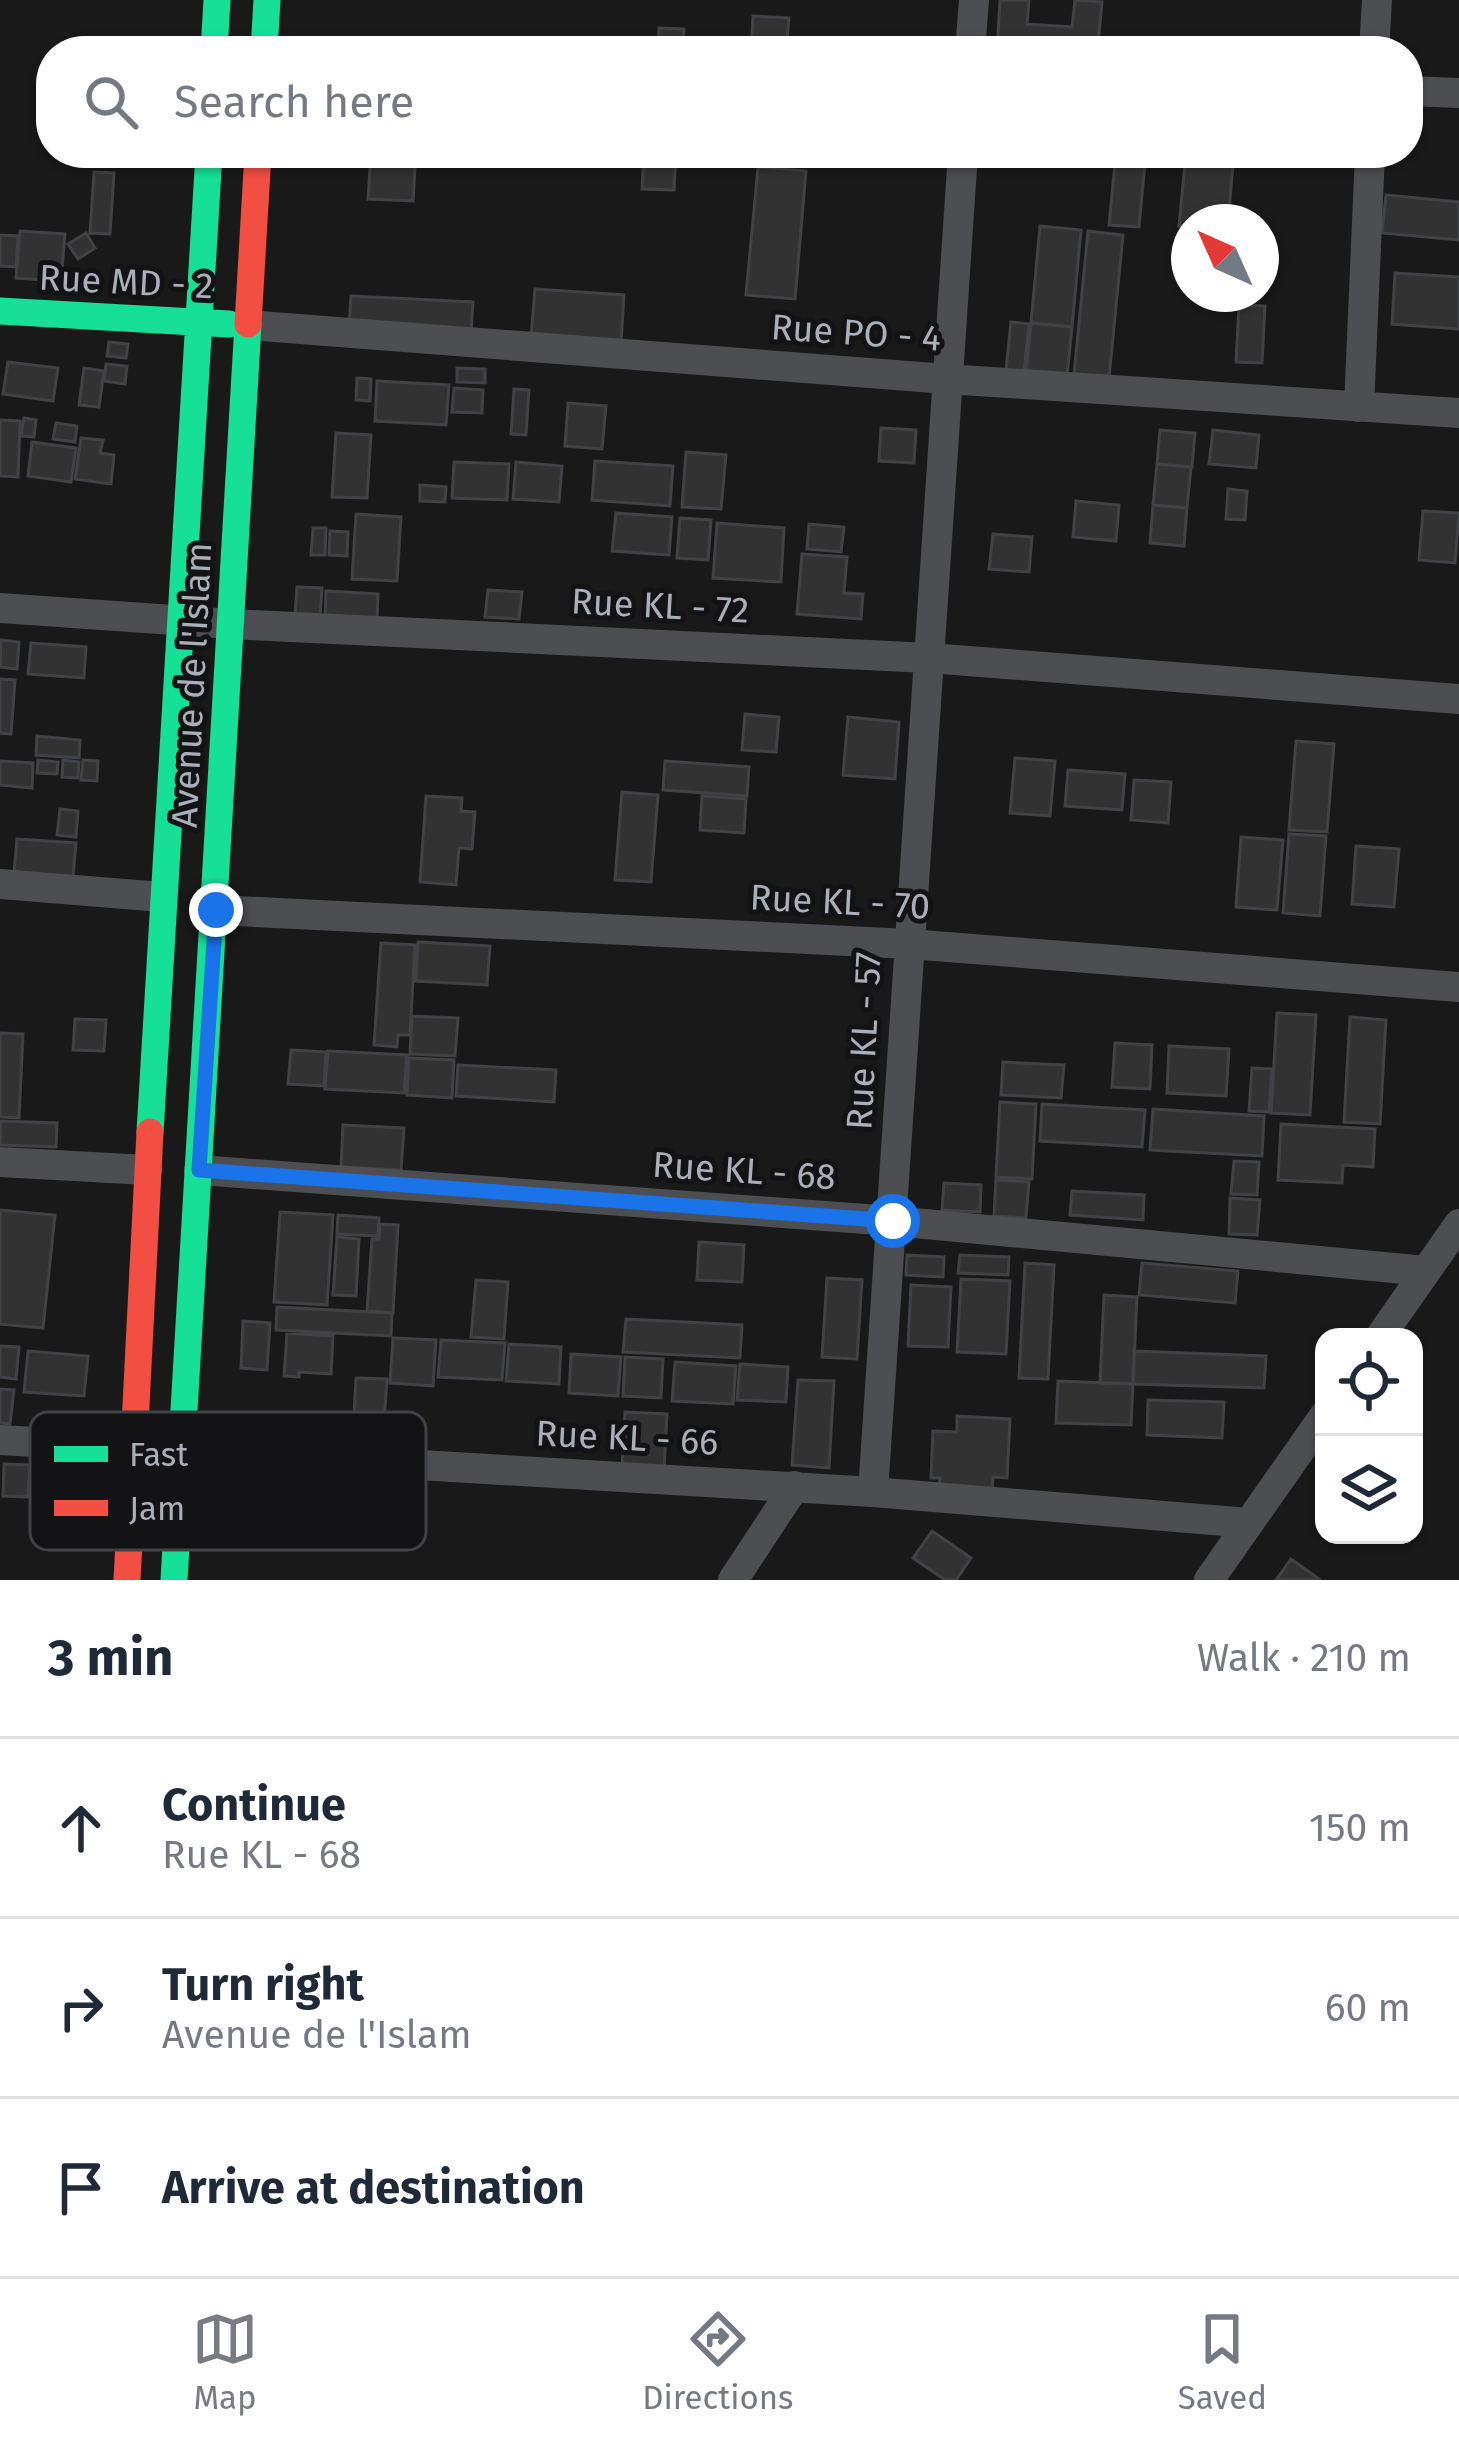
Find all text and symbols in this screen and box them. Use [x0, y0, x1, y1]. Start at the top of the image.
search box [36, 36, 1423, 168]
icon: search [78, 69, 144, 135]
text: Search here [174, 75, 414, 129]
north arrow [1171, 204, 1279, 312]
street label: Rue MD - 2 [38, 255, 214, 309]
street label: Rue PO - 4 [769, 305, 943, 361]
street label: Avenue de l'Islam [163, 541, 221, 829]
street label: Rue KL - 72 [570, 579, 750, 633]
street label: Rue KL - 70 [749, 875, 931, 929]
route end [189, 883, 243, 937]
street label: Rue KL - 57 [837, 951, 891, 1131]
street label: Rue KL - 68 [651, 1143, 837, 1199]
route start [866, 1194, 920, 1248]
map controls [1315, 1328, 1423, 1544]
button: locate [1315, 1328, 1423, 1436]
street label: Rue KL - 66 [534, 1411, 720, 1465]
legend [30, 1412, 426, 1550]
text: Fast [129, 1435, 188, 1475]
button: layers [1315, 1436, 1423, 1544]
text: Jam [129, 1489, 185, 1529]
text: 3 min [48, 1627, 174, 1689]
text: Walk · 210 m [1197, 1635, 1411, 1681]
text: Continue [162, 1778, 346, 1832]
icon: ahead [48, 1795, 114, 1861]
text: 150 m [1309, 1805, 1411, 1851]
text: Rue KL - 68 [162, 1832, 361, 1878]
text: Turn right [162, 1958, 364, 2012]
icon: right [48, 1975, 114, 2041]
text: 60 m [1325, 1985, 1411, 2031]
text: Avenue de l'Islam [162, 2012, 472, 2058]
icon: arrive [48, 2155, 114, 2221]
text: Arrive at destination [162, 2161, 585, 2215]
tab: Map [192, 2306, 258, 2418]
tab: Directions [642, 2306, 794, 2418]
tab: Saved [1178, 2306, 1267, 2418]

